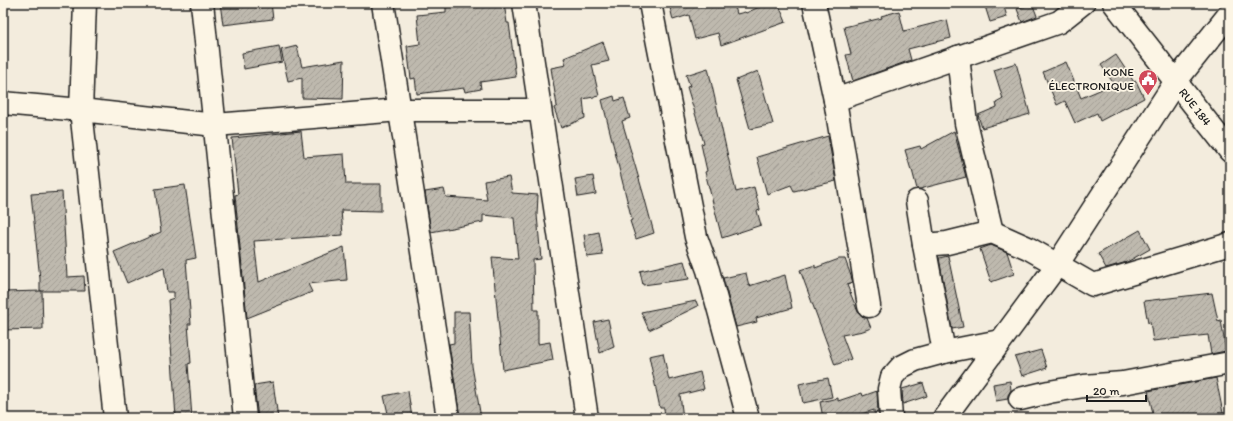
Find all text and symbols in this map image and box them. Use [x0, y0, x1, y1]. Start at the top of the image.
place label: KONE ÉLECTRONIQUE [1048, 65, 1134, 93]
public building icon: KONE ÉLECTRONIQUE [1137, 68, 1159, 96]
street label: RUE 184 [1176, 85, 1214, 129]
scale bar [1087, 377, 1146, 403]
text: 20 m [1093, 384, 1120, 398]

